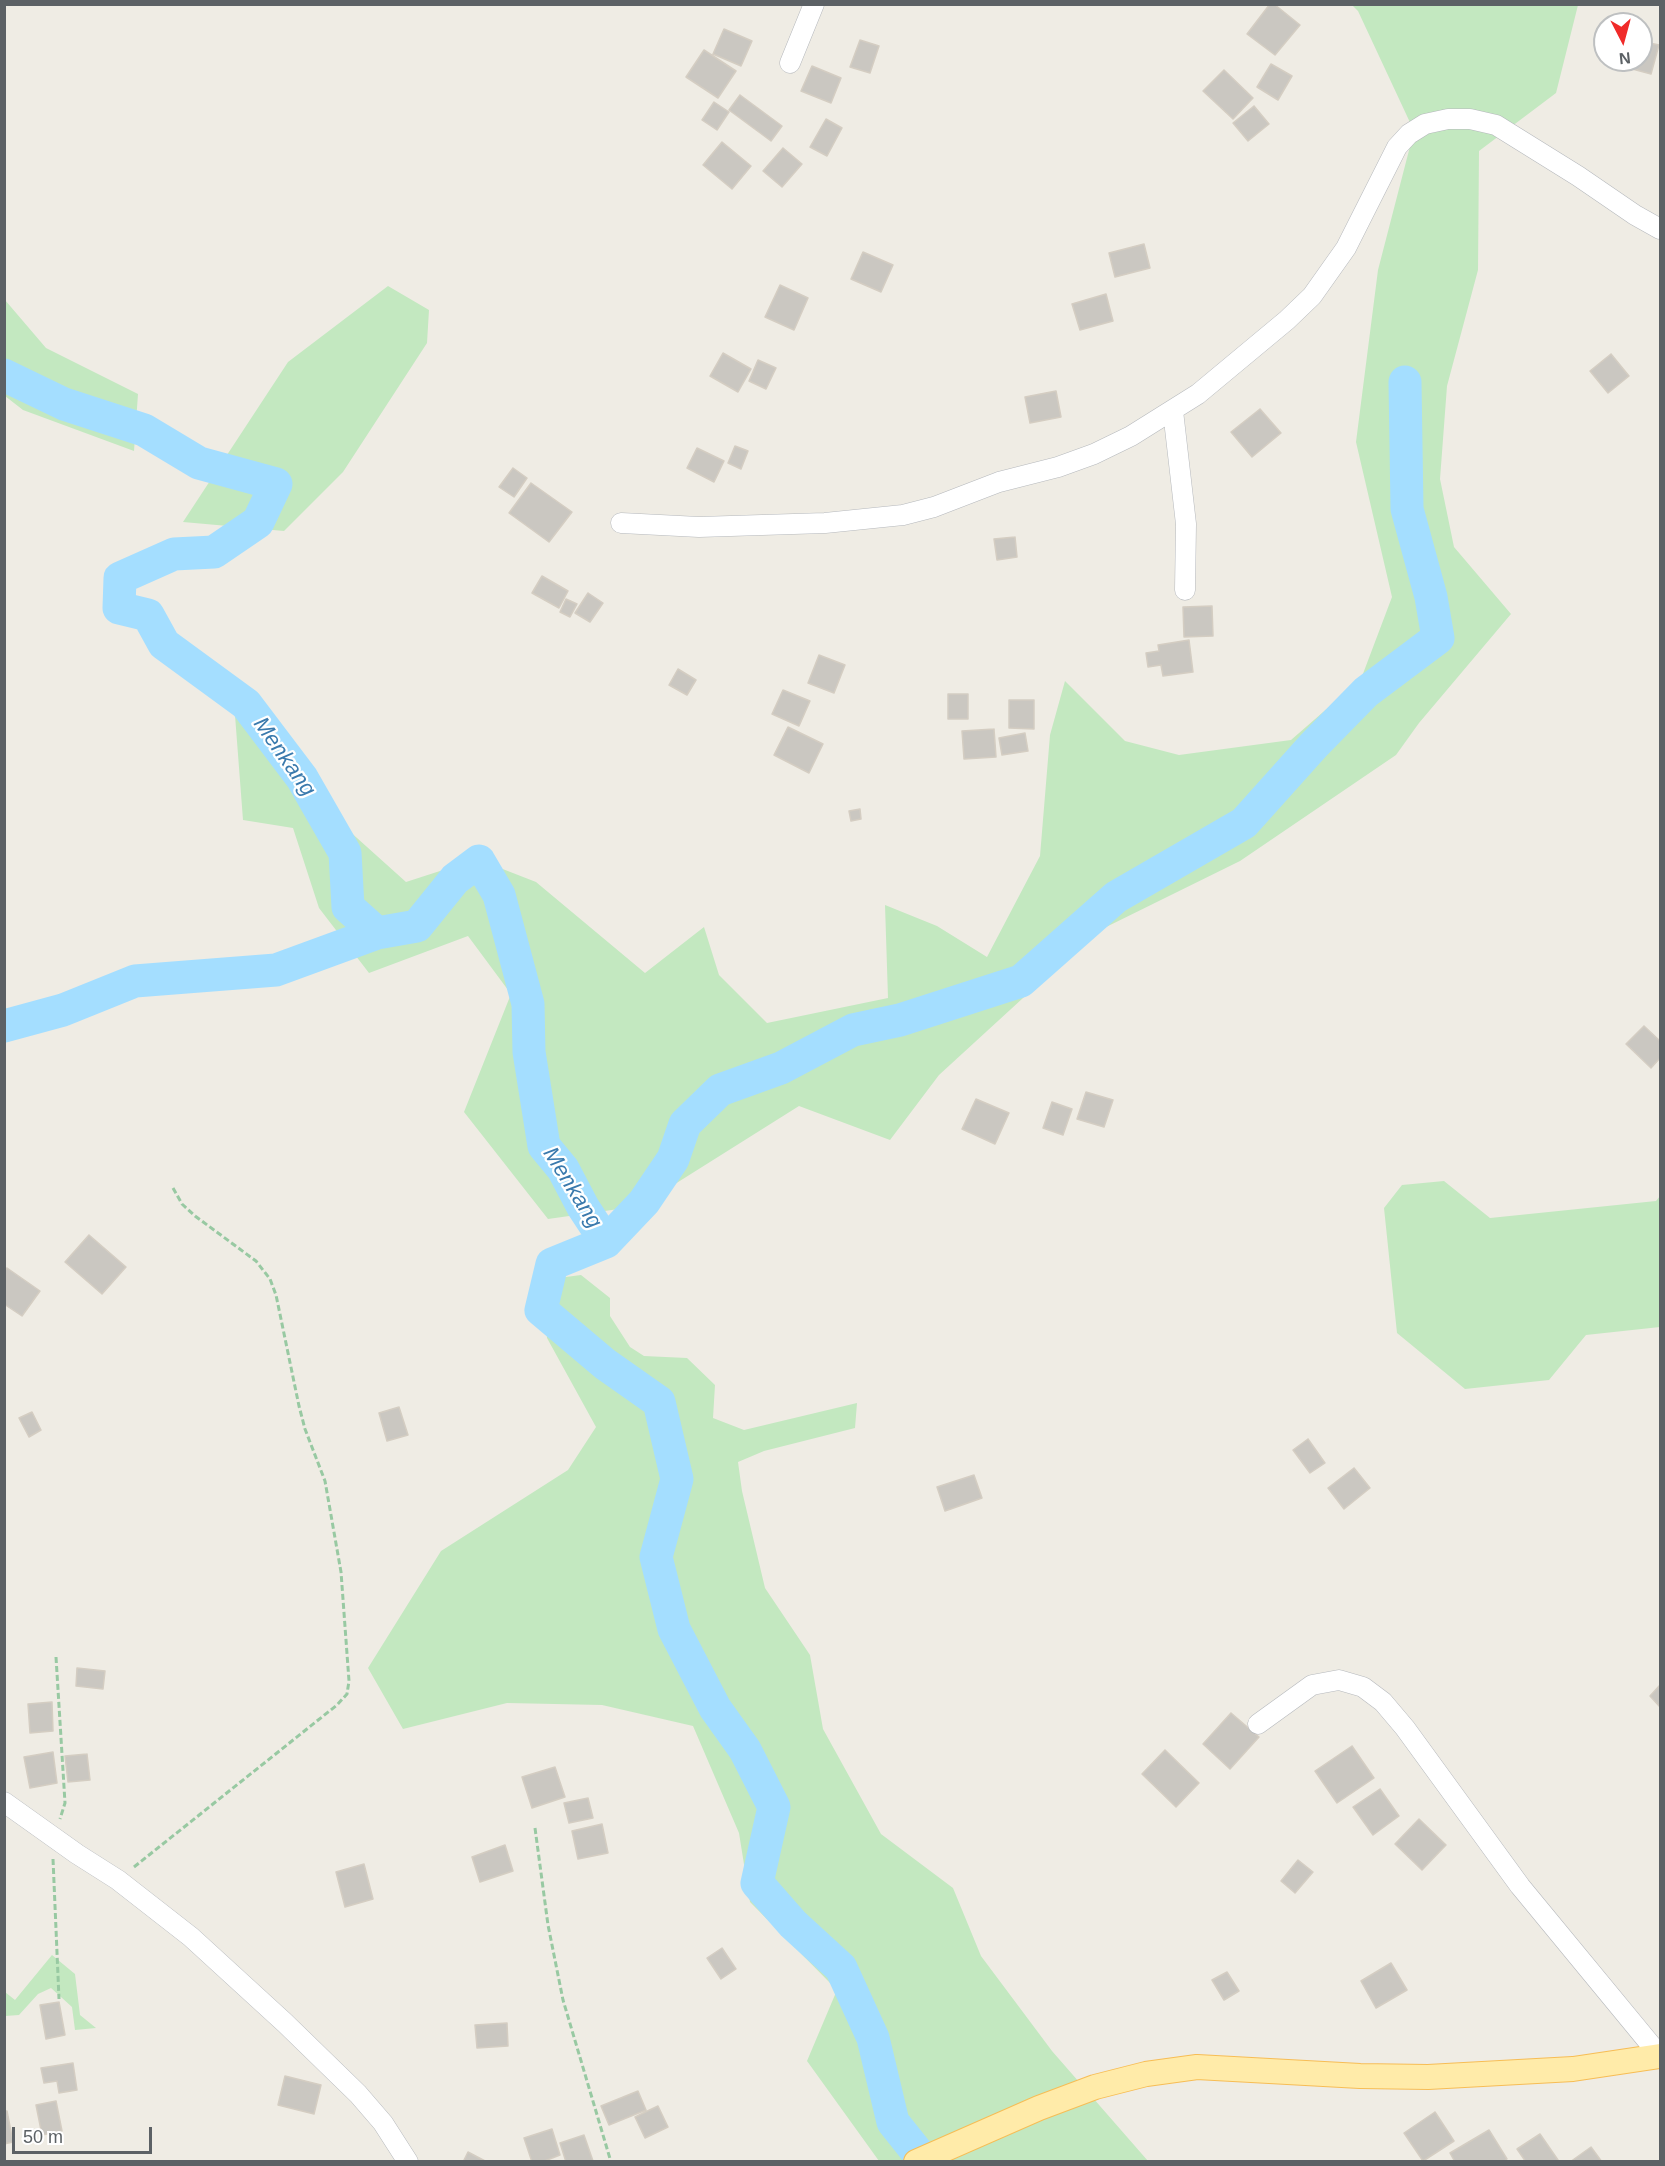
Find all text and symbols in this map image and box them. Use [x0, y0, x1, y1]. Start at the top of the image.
north arrow [1593, 12, 1653, 72]
text: N [1618, 49, 1631, 67]
water label: Menkang [247, 712, 321, 802]
water label: Menkang [537, 1143, 607, 1233]
scale bar [15, 2115, 154, 2153]
text: 50 m [23, 2127, 63, 2147]

